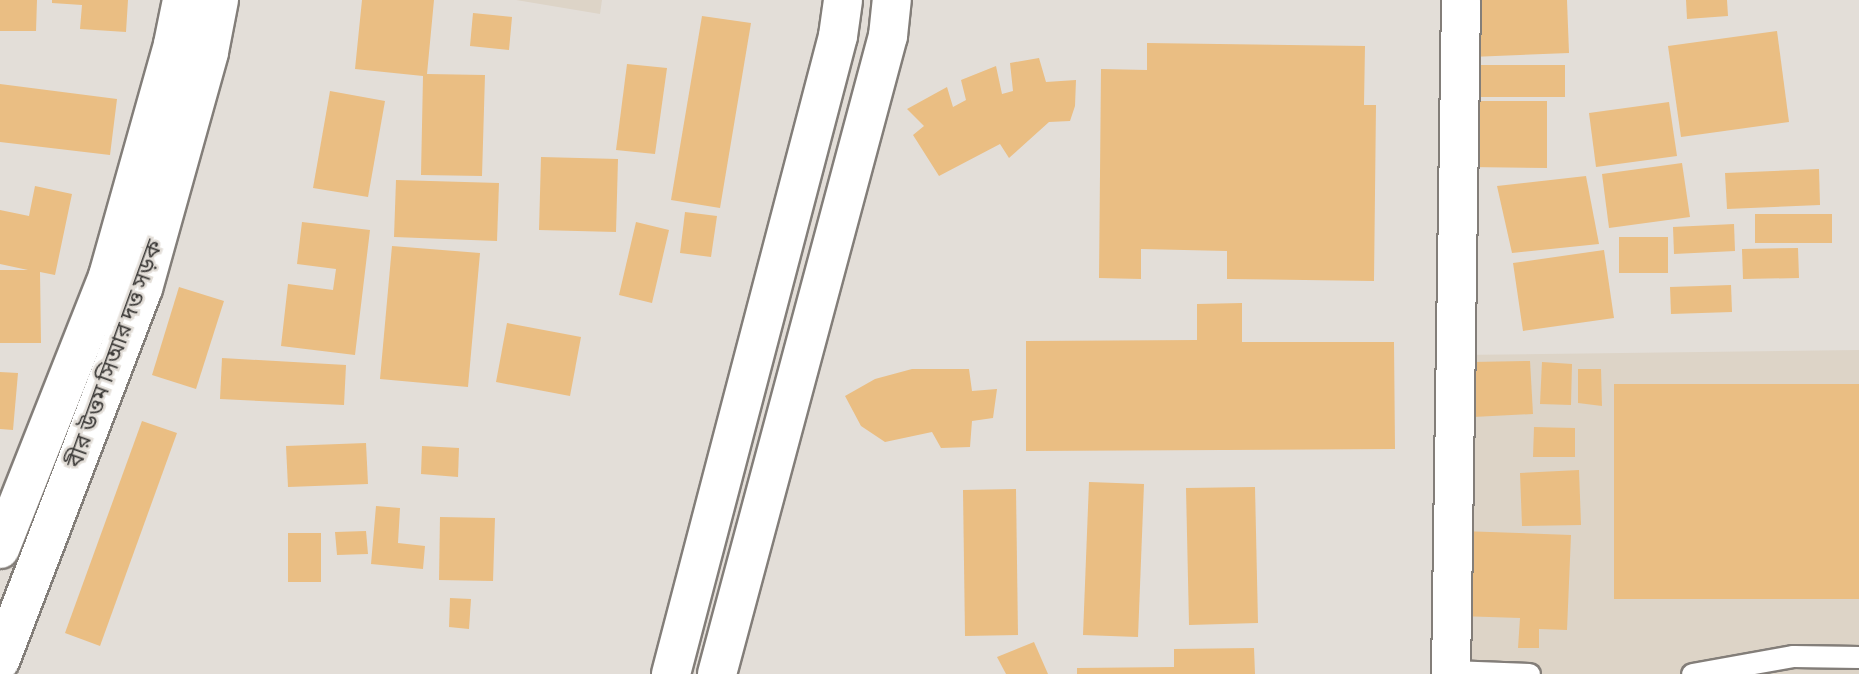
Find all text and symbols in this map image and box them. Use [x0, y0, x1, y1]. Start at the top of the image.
street label: বীর উত্তম সিআর দত্ত সড়ক [61, 236, 169, 472]

